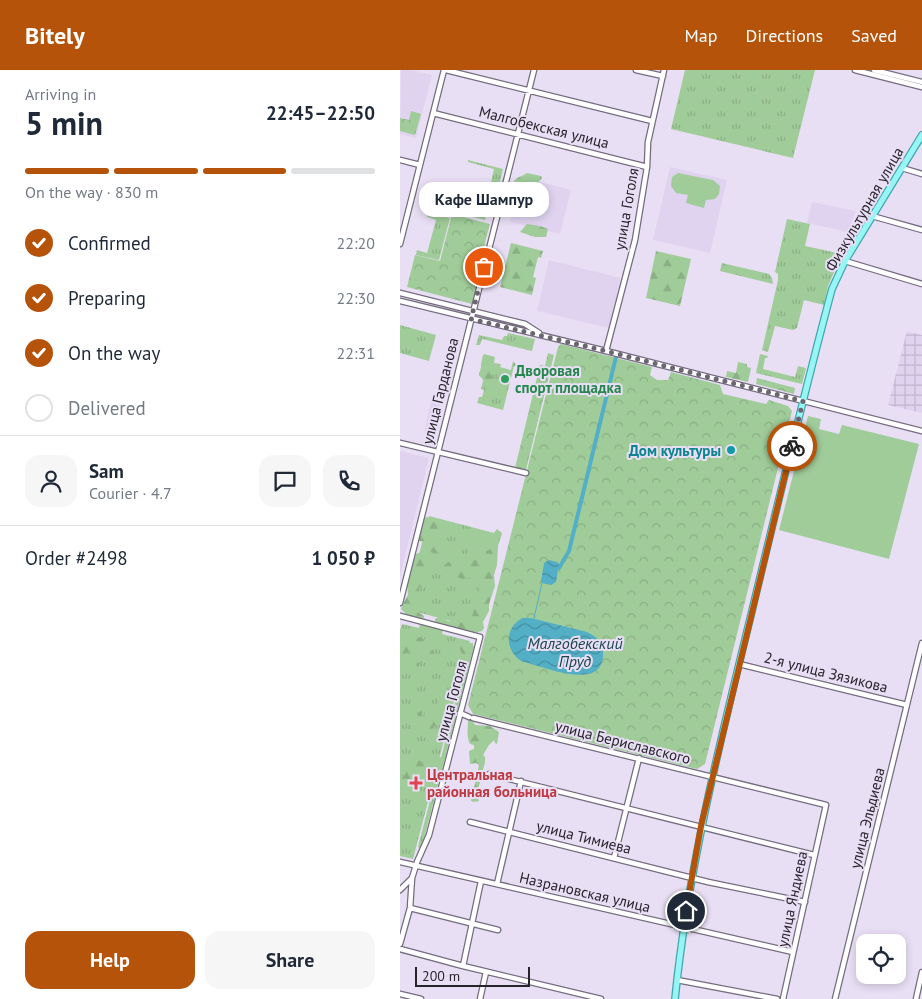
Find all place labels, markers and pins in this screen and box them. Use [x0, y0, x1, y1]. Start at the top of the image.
callout: Кафе Шампур [419, 182, 549, 217]
pin [463, 246, 505, 288]
place label: Дворовая спорт площадка [515, 361, 621, 397]
marker: Дворовая спорт площадка [499, 373, 511, 385]
place label: Дом культуры [629, 441, 721, 460]
marker: Дом культуры [725, 444, 737, 456]
place label: Центральная районная больница [427, 765, 557, 801]
marker: Центральная районная больница [409, 776, 423, 790]
pin [665, 890, 707, 932]

